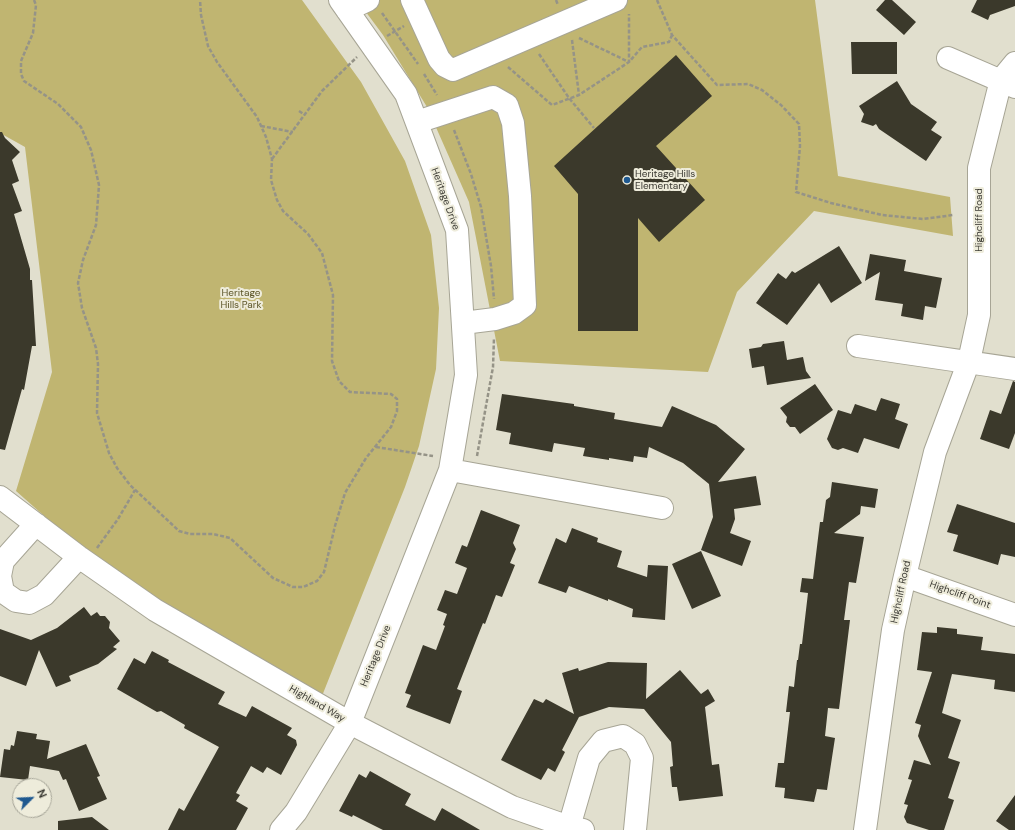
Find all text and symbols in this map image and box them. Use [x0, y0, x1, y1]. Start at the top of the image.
street label: Heritage Drive [428, 166, 462, 232]
place label: Heritage Hills Elementary [635, 168, 695, 192]
marker: Heritage Hills Elementary [622, 175, 632, 185]
street label: Highcliff Road [973, 188, 985, 252]
park label: Heritage Hills Park [220, 287, 262, 310]
street label: Highcliff Road [889, 560, 913, 624]
street label: Highcliff Point [928, 578, 992, 612]
street label: Heritage Drive [358, 623, 394, 689]
street label: Highland Way [287, 683, 347, 725]
north arrow [12, 778, 52, 818]
text: N [34, 787, 50, 800]

